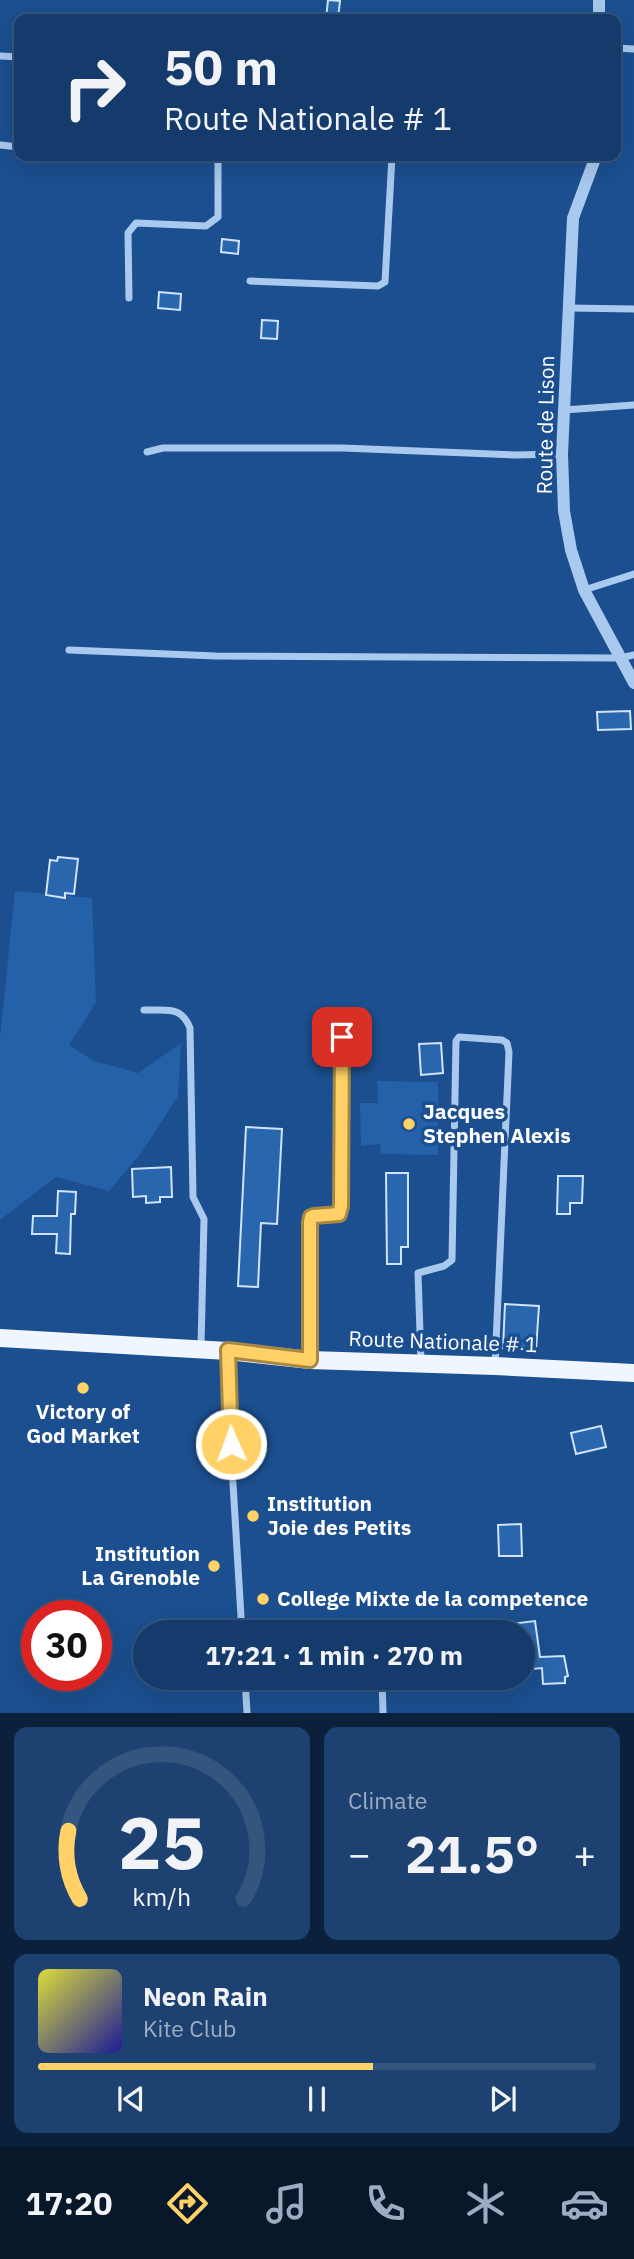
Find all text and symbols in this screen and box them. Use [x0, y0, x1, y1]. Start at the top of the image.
text: 50 m [164, 35, 278, 98]
icon: right [49, 42, 140, 133]
text: Route Nationale # 1 [164, 97, 452, 139]
street label: Route de Lison [530, 355, 560, 495]
pin [312, 1007, 372, 1067]
icon: arrive [323, 1018, 361, 1056]
place label: Jacques Stephen Alexis [423, 1097, 571, 1149]
marker: Jacques Stephen Alexis [401, 1116, 417, 1132]
street label: Route Nationale # 1 [348, 1324, 538, 1358]
marker: Victory of God Market [75, 1380, 91, 1396]
place label: Victory of God Market [26, 1397, 140, 1449]
position arrow [194, 1407, 268, 1481]
place label: Institution Joie des Petits [267, 1489, 411, 1541]
marker: Institution Joie des Petits [245, 1508, 261, 1524]
place label: Institution La Grenoble [81, 1539, 200, 1591]
marker: Institution La Grenoble [206, 1558, 222, 1574]
place label: College Mixte de la competence [277, 1584, 589, 1612]
marker: College Mixte de la competence [255, 1591, 271, 1607]
speed limit sign: 30 [21, 1600, 112, 1691]
text: 17:21 · 1 min · 270 m [205, 1638, 463, 1672]
text: Climate [348, 1785, 427, 1815]
text: 25 [118, 1795, 206, 1890]
text: 21.5° [405, 1820, 539, 1887]
text: − [348, 1829, 371, 1878]
text: + [573, 1829, 596, 1878]
text: km/h [133, 1880, 191, 1913]
text: Neon Rain [143, 1979, 268, 2013]
text: Kite Club [143, 2013, 236, 2043]
icon: previous [112, 2080, 150, 2118]
icon: pause [298, 2080, 336, 2118]
icon: next [484, 2080, 522, 2118]
icon: directions [163, 2179, 212, 2228]
icon: music [262, 2179, 311, 2228]
icon: phone [361, 2179, 410, 2228]
icon: climate [461, 2179, 510, 2228]
icon: car [560, 2179, 609, 2228]
text: 17:20 [25, 2182, 113, 2224]

